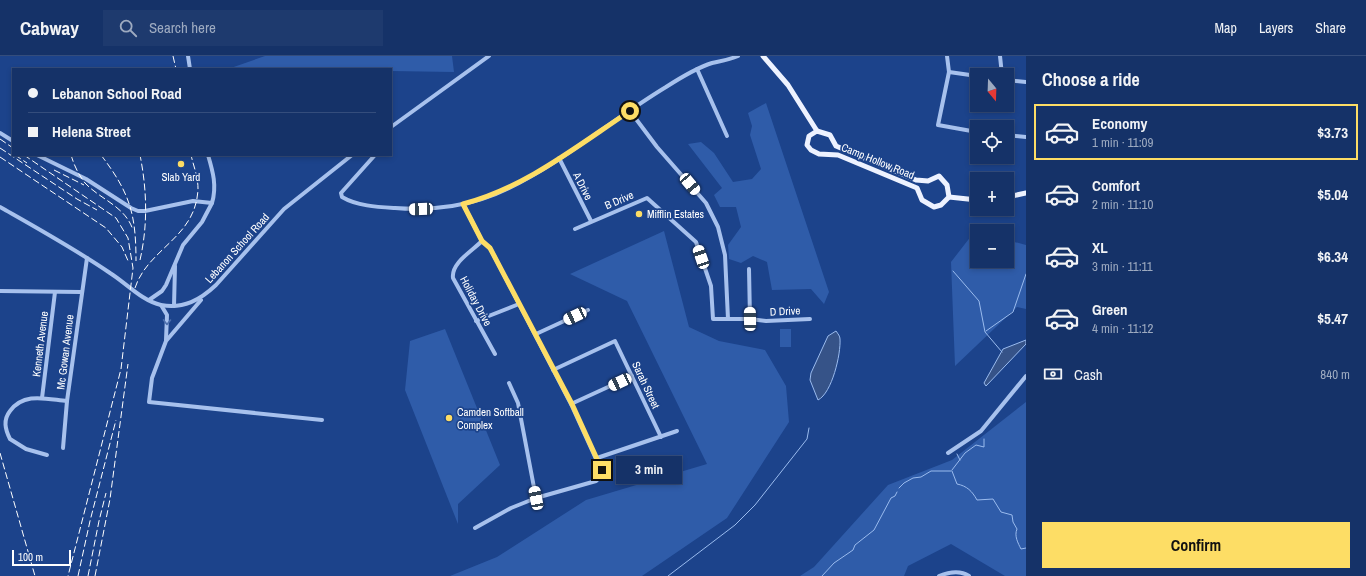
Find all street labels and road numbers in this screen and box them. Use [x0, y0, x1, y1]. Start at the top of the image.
street label: Camp Hollow Road [839, 140, 917, 182]
street label: A Drive [570, 169, 596, 202]
street label: B Drive [602, 188, 636, 212]
street label: Lebanon School Road [202, 210, 272, 286]
street label: Holiday Drive [457, 274, 495, 328]
street label: D Drive [769, 303, 801, 319]
street label: Kenneth Avenue [29, 310, 51, 378]
street label: Mc Gowan Avenue [53, 314, 77, 390]
street label: Sarah Street [629, 359, 663, 411]

